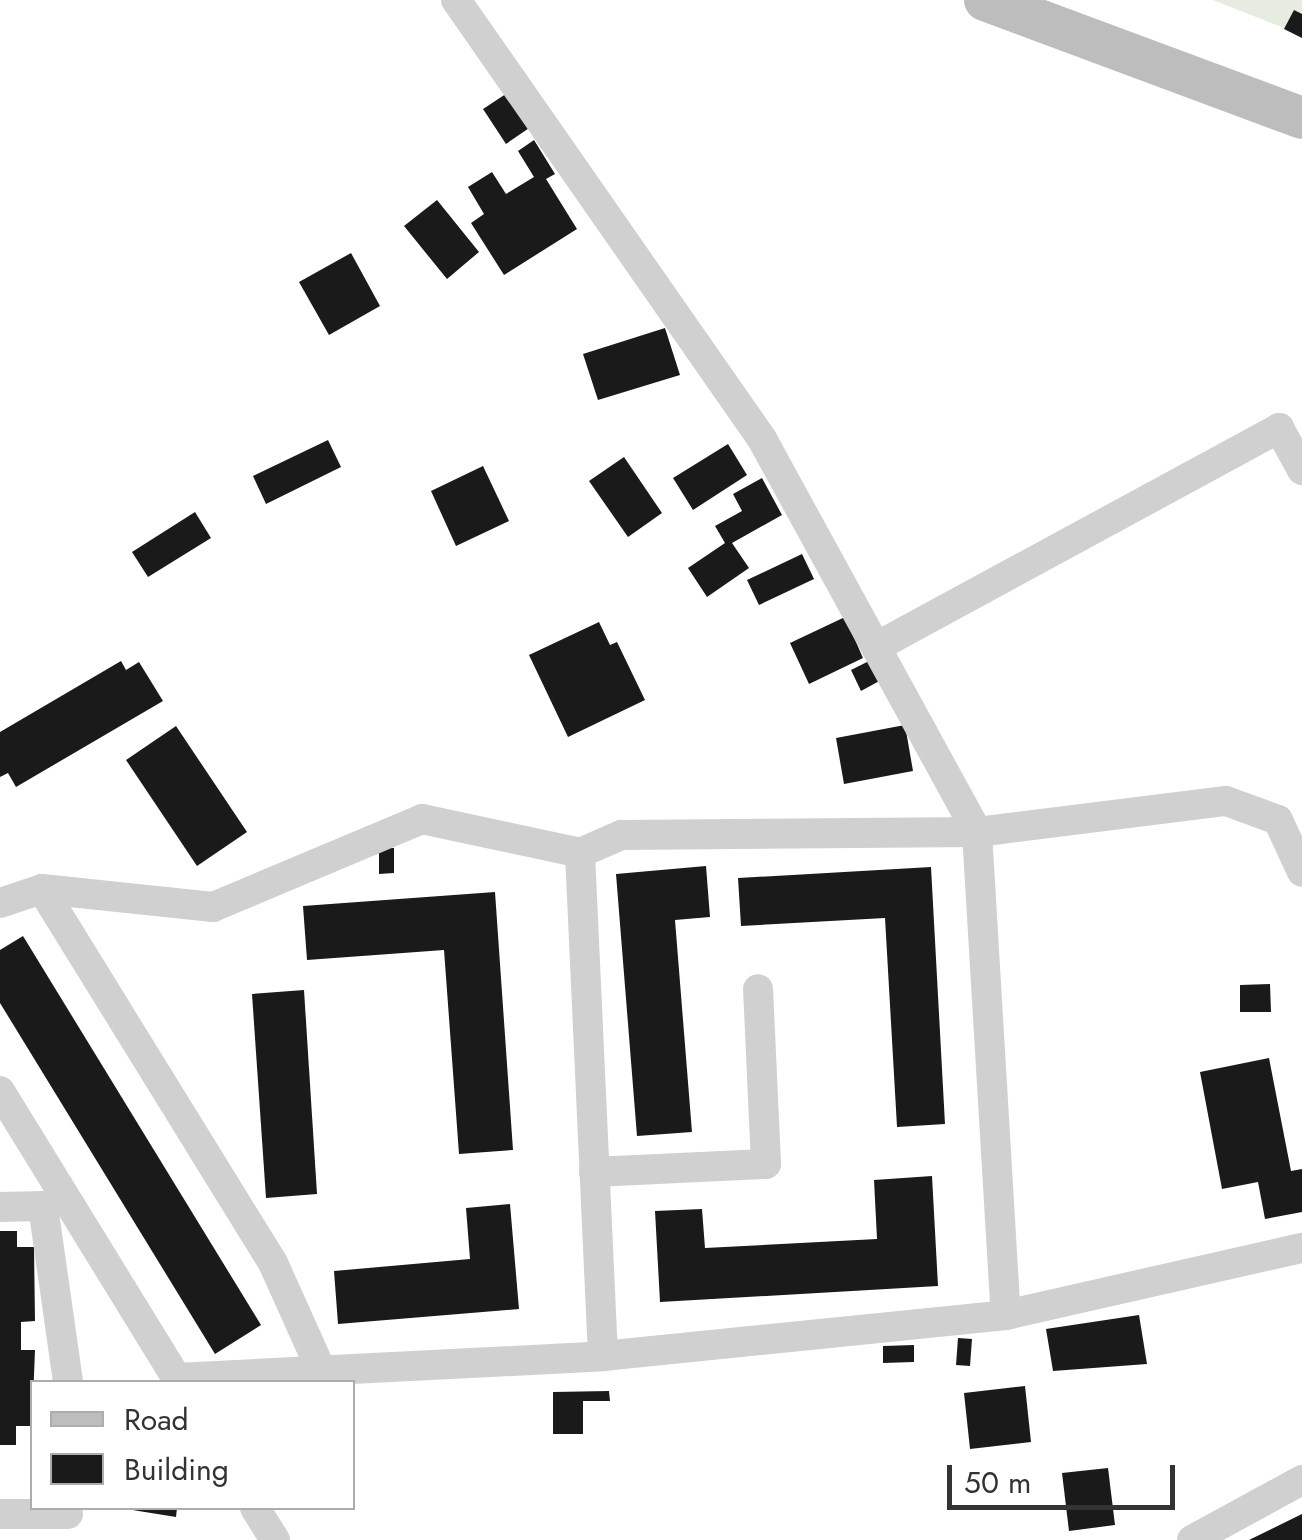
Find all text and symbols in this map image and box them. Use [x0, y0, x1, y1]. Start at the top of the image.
legend [30, 1380, 355, 1510]
text: Road [124, 1398, 189, 1441]
scale bar [952, 1445, 1180, 1507]
text: Building [124, 1448, 229, 1491]
text: 50 m [964, 1461, 1031, 1504]

